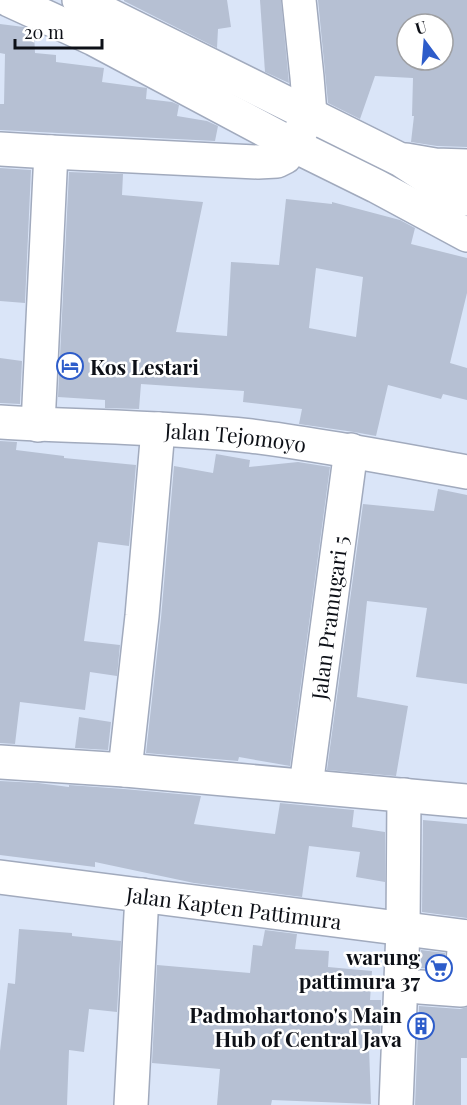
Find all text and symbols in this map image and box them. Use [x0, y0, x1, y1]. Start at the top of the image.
scale bar [15, 12, 102, 50]
north arrow [395, 12, 455, 72]
text: U [413, 15, 429, 39]
text: 20 m [24, 20, 64, 44]
hotel icon: Kos Lestari [55, 351, 85, 381]
place label: Kos Lestari [90, 352, 199, 380]
street label: Jalan Tejomoyo [163, 415, 308, 458]
street label: Jalan Pramugari 5 [304, 534, 353, 702]
street label: Jalan Kapten Pattimura [124, 879, 344, 935]
place label: warung pattimura 37 [299, 942, 420, 994]
supermarket icon: warung pattimura 37 [424, 953, 454, 983]
place label: Padmohartono's Main Hub of Central Java [189, 1000, 402, 1052]
building icon: Padmohartono's Main Hub of Central Java [406, 1011, 436, 1041]

